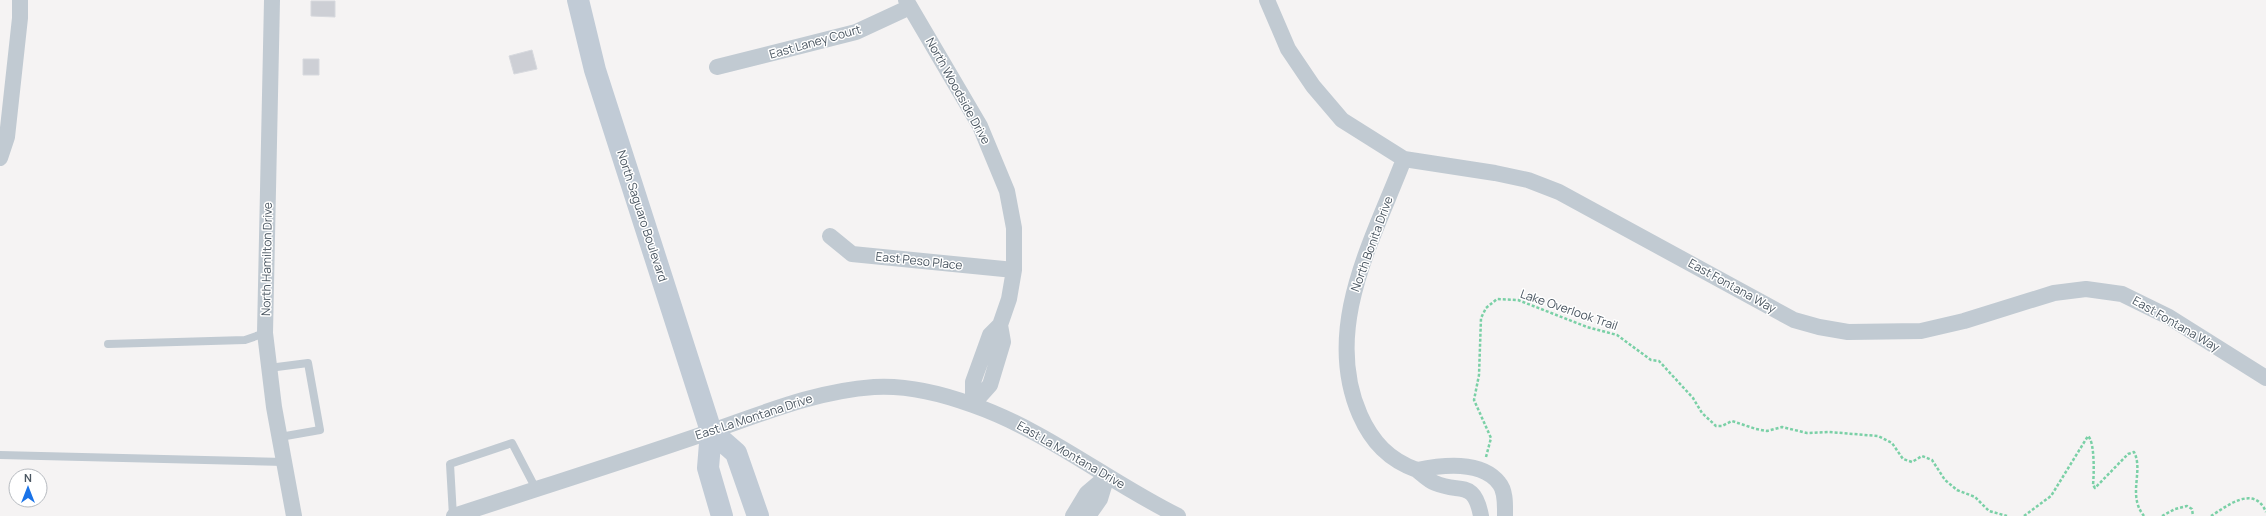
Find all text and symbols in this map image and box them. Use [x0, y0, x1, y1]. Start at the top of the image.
street label: East Laney Court [767, 20, 863, 63]
street label: North Woodside Drive [922, 34, 995, 147]
street label: North Saguaro Boulevard [613, 148, 672, 284]
street label: North Bonita Drive [1346, 194, 1397, 294]
street label: North Hamilton Drive [257, 202, 276, 316]
street label: East Peso Place [875, 247, 963, 274]
street label: East Fontana Way [1685, 254, 1780, 317]
street label: Lake Overlook Trail [1518, 285, 1620, 334]
street label: East Fontana Way [2130, 292, 2224, 356]
street label: East La Montana Drive [693, 390, 815, 443]
street label: East La Montana Drive [1014, 417, 1128, 492]
north arrow [8, 468, 48, 508]
text: N [24, 470, 32, 485]

